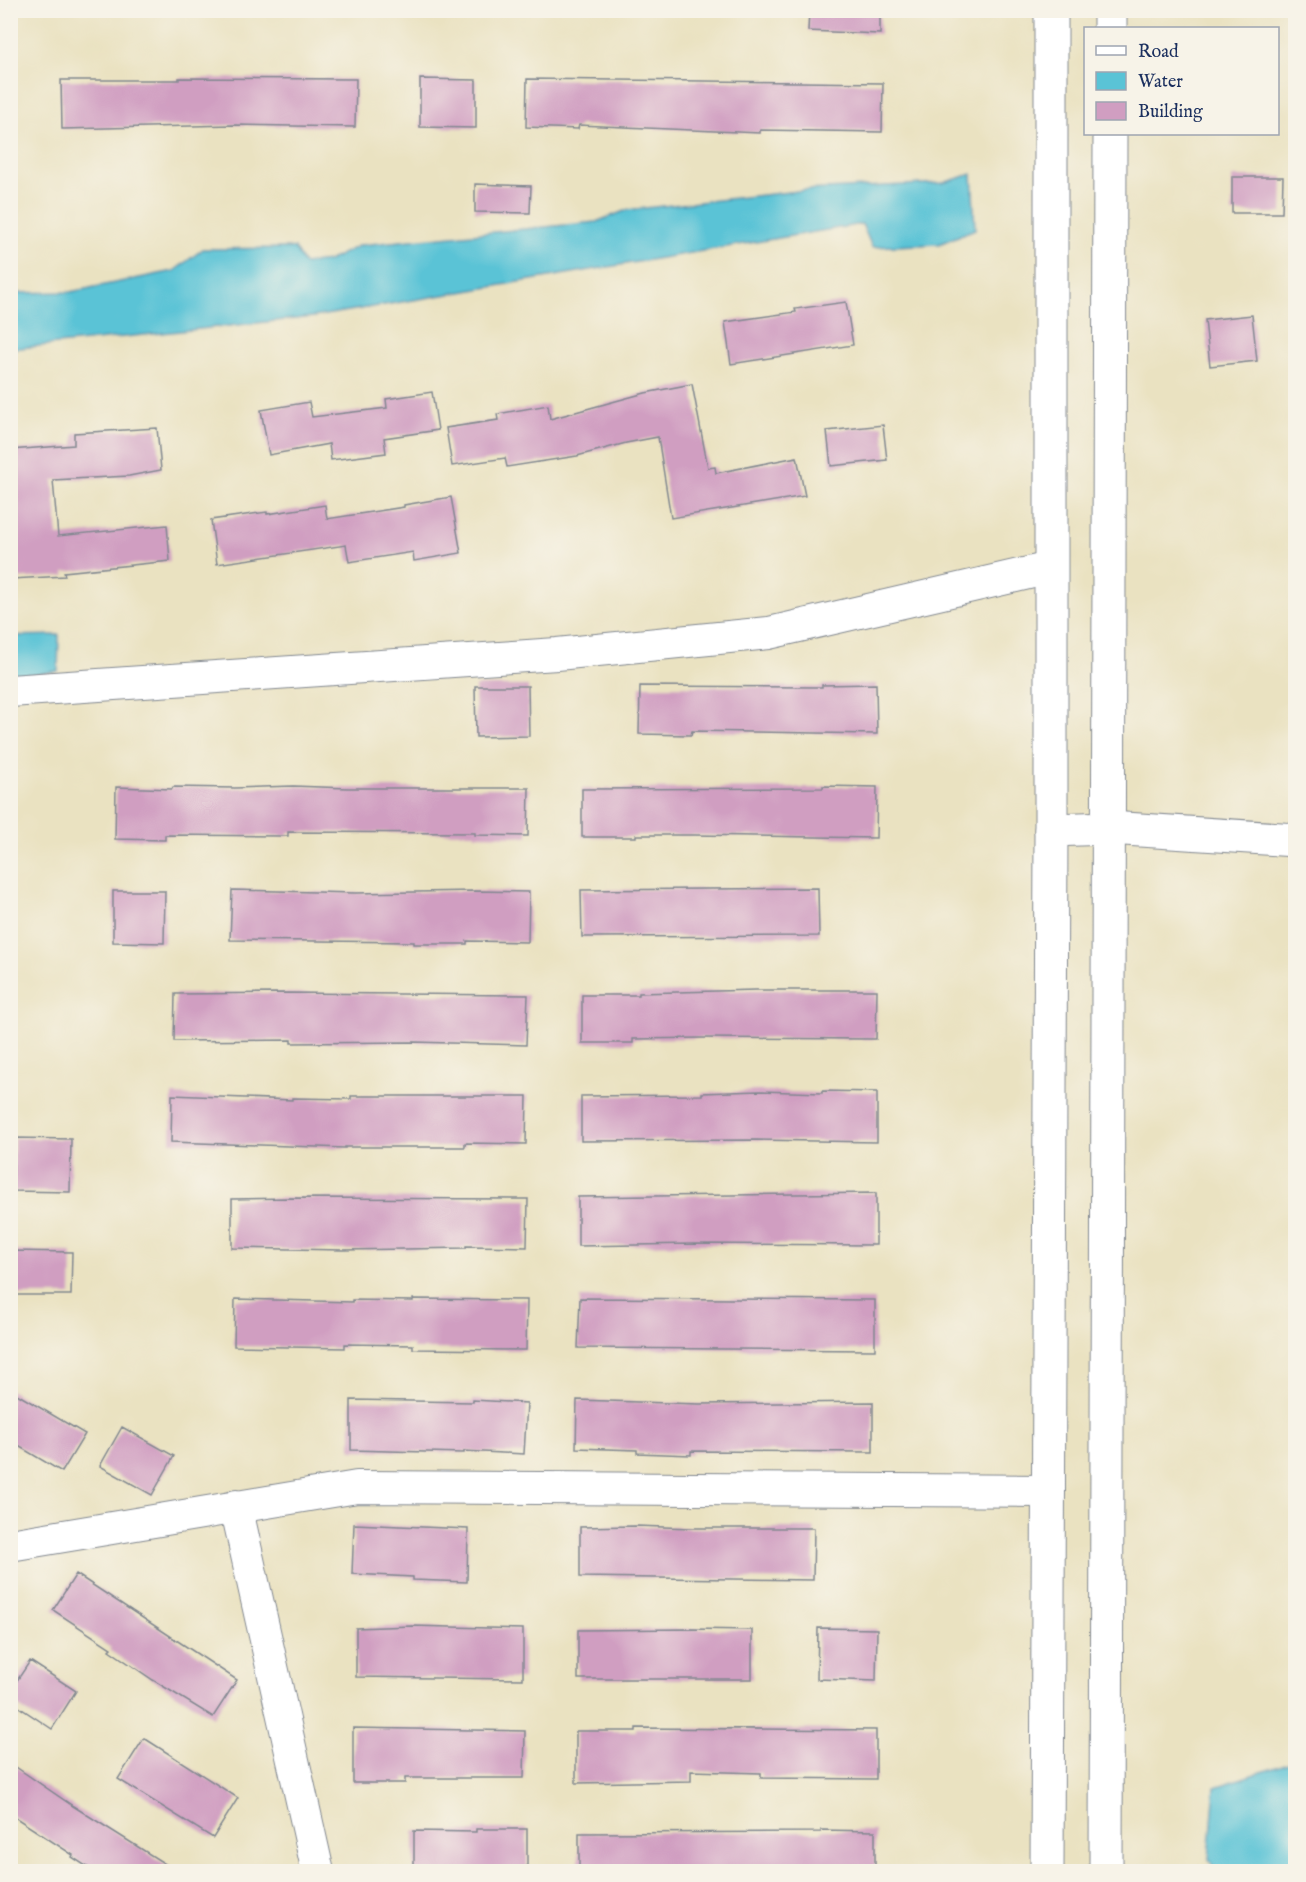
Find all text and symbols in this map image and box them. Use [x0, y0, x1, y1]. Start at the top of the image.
legend [1084, 27, 1279, 135]
text: Road [1138, 41, 1179, 64]
text: Water [1138, 71, 1183, 94]
text: Building [1138, 101, 1203, 124]

